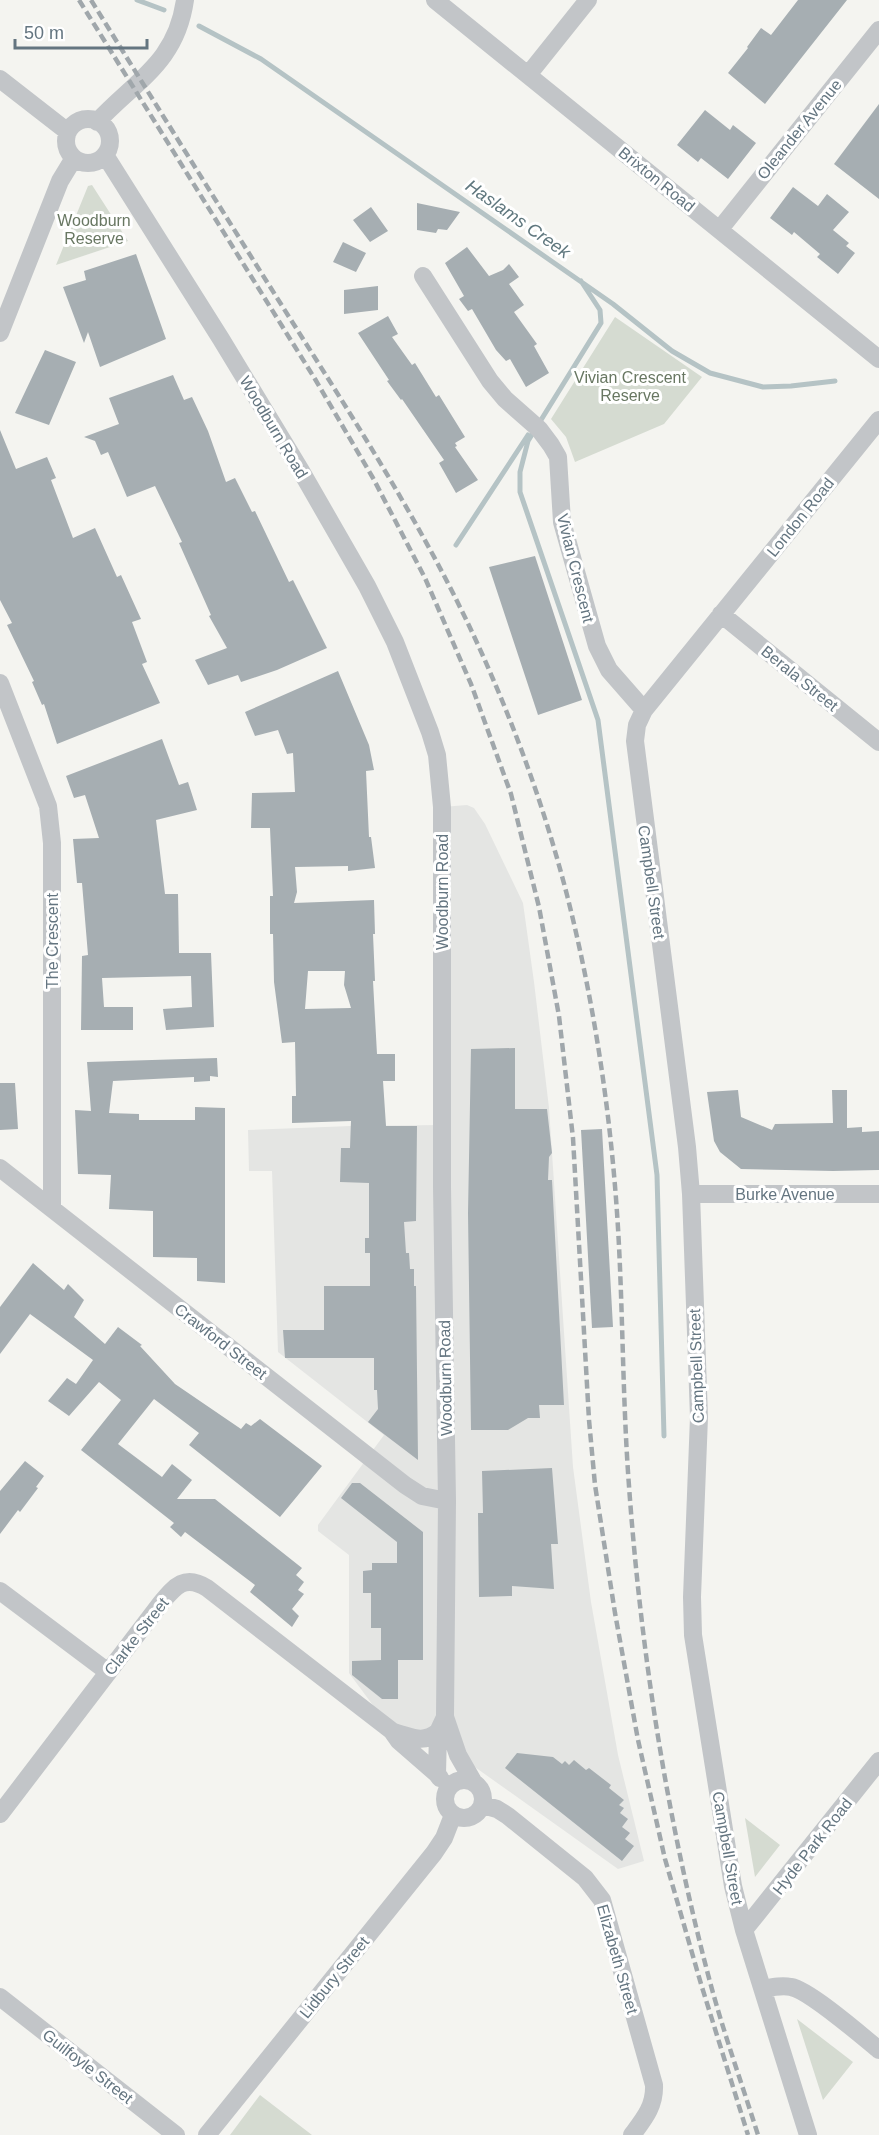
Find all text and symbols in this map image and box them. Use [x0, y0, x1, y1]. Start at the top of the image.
scale bar [15, 12, 147, 50]
text: 50 m [24, 23, 64, 43]
street label: Oleander Avenue [754, 76, 845, 183]
street label: Brixton Road [615, 144, 698, 215]
water label: Haslams Creek [462, 176, 575, 263]
park label: Woodburn Reserve [57, 212, 131, 247]
park label: Vivian Crescent Reserve [574, 369, 686, 404]
street label: Woodburn Road [236, 373, 311, 481]
street label: London Road [764, 475, 837, 560]
street label: Vivian Crescent [554, 512, 597, 625]
street label: Berala Street [758, 642, 842, 715]
street label: Campbell Street [635, 824, 668, 941]
street label: Woodburn Road [434, 834, 451, 950]
street label: The Crescent [44, 892, 61, 989]
street label: Burke Avenue [735, 1186, 835, 1203]
street label: Crawford Street [171, 1300, 271, 1383]
street label: Campbell Street [686, 1308, 707, 1424]
street label: Woodburn Road [436, 1320, 455, 1436]
street label: Clarke Street [101, 1594, 172, 1678]
street label: Campbell Street [709, 1790, 746, 1907]
street label: Hyde Park Road [770, 1795, 855, 1898]
street label: Elizabeth Street [594, 1903, 641, 2016]
street label: Lidbury Street [296, 1933, 373, 2021]
street label: Guilfoyle Street [39, 2026, 136, 2107]

